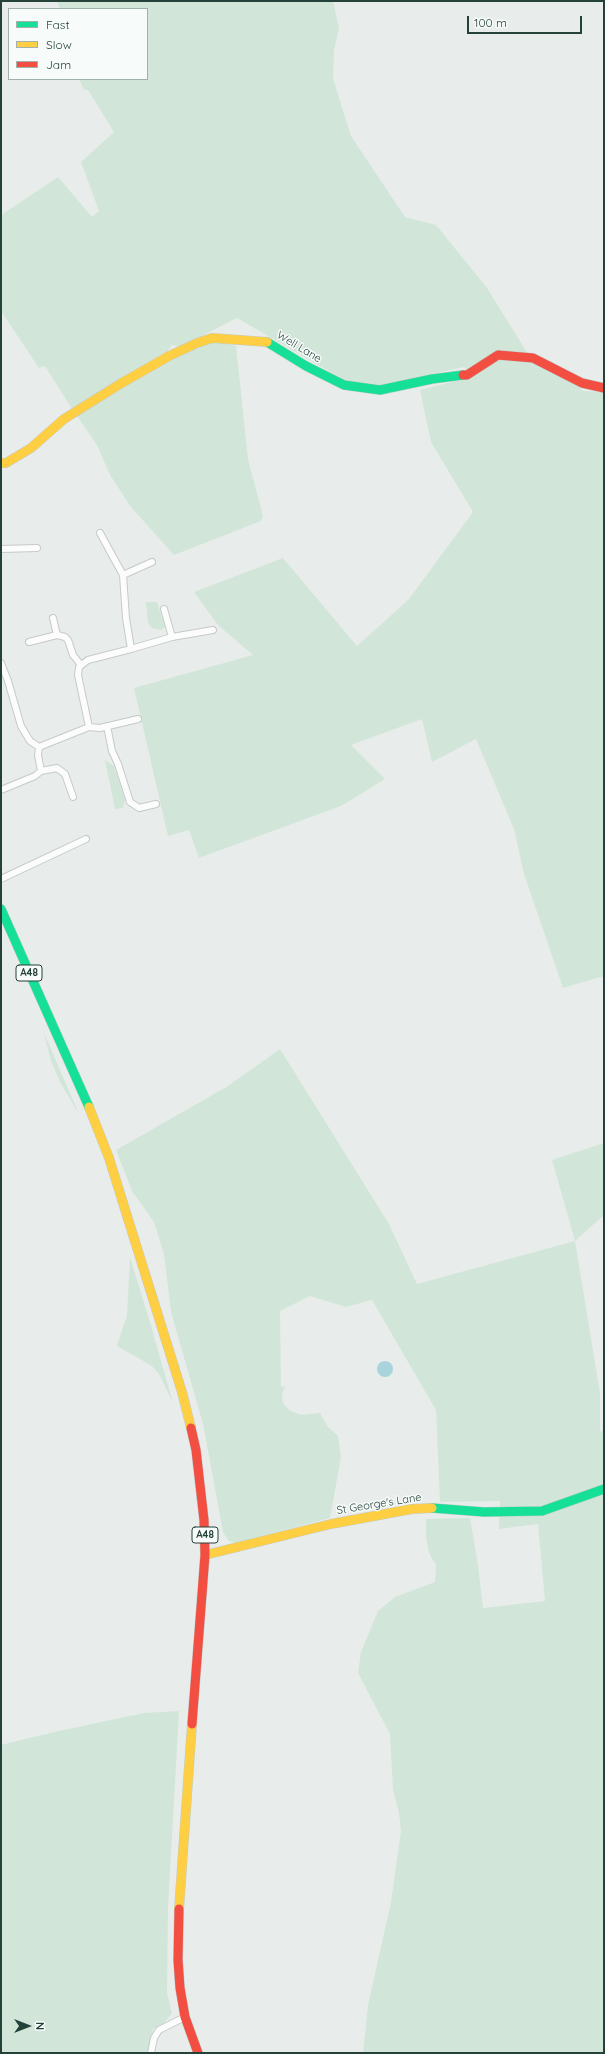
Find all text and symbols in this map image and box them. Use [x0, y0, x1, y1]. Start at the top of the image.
legend [8, 8, 148, 80]
scale bar [469, 8, 584, 34]
text: 100 m [474, 15, 507, 30]
text: Fast [46, 17, 70, 32]
text: Slow [46, 37, 72, 52]
text: Jam [46, 57, 71, 72]
street label: Well Lane [274, 329, 324, 365]
road number: A48 [16, 965, 42, 981]
street label: St George's Lane [336, 1491, 422, 1517]
road number: A48 [192, 1527, 218, 1543]
north arrow [8, 2006, 48, 2046]
text: N [33, 2022, 47, 2030]

